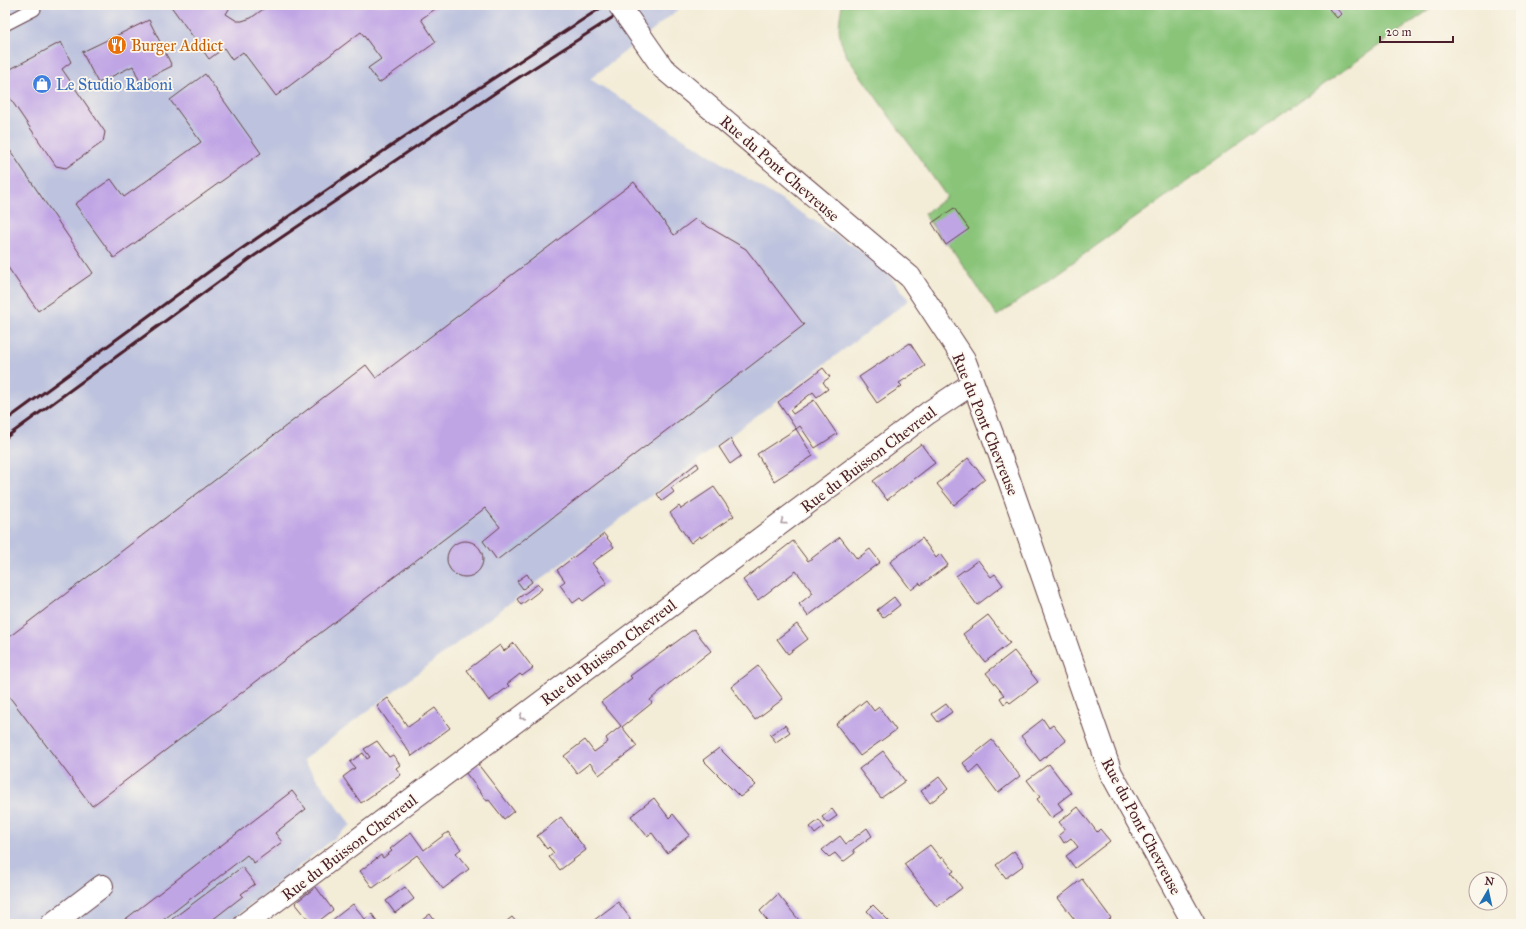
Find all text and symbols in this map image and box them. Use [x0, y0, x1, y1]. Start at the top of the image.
scale bar [1380, 18, 1453, 44]
text: 20 m [1386, 25, 1412, 39]
restaurant icon: Burger Addict [106, 34, 128, 56]
place label: Burger Addict [131, 36, 224, 56]
shop icon: Le Studio Raboni [31, 73, 53, 95]
place label: Le Studio Raboni [56, 75, 173, 94]
street label: Rue du Pont Chevreuse [716, 111, 844, 226]
street label: Rue du Pont Chevreuse [948, 350, 1023, 499]
street label: Rue du Buisson Chevreul [797, 402, 940, 517]
one-way arrow [780, 517, 787, 524]
street label: Rue du Buisson Chevreul [537, 595, 680, 710]
one-way arrow [519, 712, 526, 719]
street label: Rue du Pont Chevreuse [1097, 755, 1186, 898]
street label: Rue du Buisson Chevreul [278, 790, 421, 905]
north arrow [1468, 871, 1508, 911]
text: N [1484, 874, 1496, 889]

